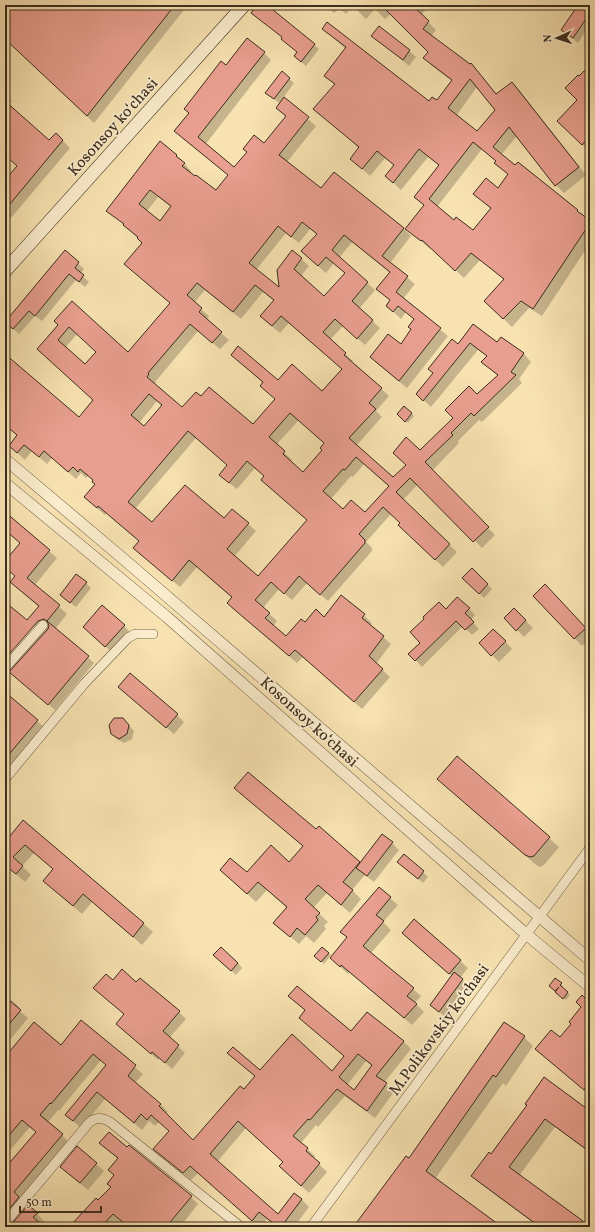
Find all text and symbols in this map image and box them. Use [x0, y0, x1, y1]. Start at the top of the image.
north arrow [537, 18, 577, 58]
text: N [541, 34, 556, 43]
street label: Kosonsoy koʻchasi [63, 73, 164, 181]
street label: Kosonsoy koʻchasi [255, 672, 363, 773]
street label: M.Polikovskiy koʻchasi [384, 960, 495, 1101]
scale bar [20, 1188, 101, 1214]
text: 50 m [26, 1195, 52, 1211]

